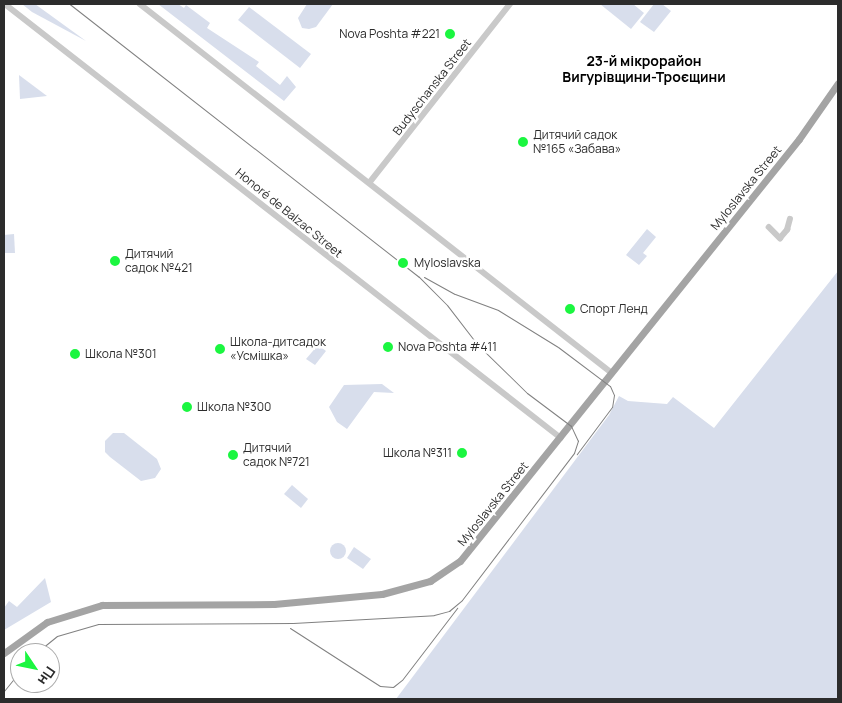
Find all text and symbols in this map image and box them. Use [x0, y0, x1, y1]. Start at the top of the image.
place label: Nova Poshta #221 [339, 27, 440, 41]
marker: Nova Poshta #221 [444, 28, 456, 40]
street label: Budyschanska Street [390, 36, 474, 138]
district label: 23-й мікрорайон Вигурівщини-Троєщини [562, 53, 726, 85]
place label: Дитячий садок №165 «Забава» [533, 128, 621, 156]
marker: Дитячий садок №165 «Забава» [517, 136, 529, 148]
street label: Myloslavska Street [708, 143, 784, 233]
street label: Honoré de Balzac Street [233, 165, 345, 261]
place label: Дитячий садок №421 [125, 247, 193, 275]
marker: Дитячий садок №421 [109, 255, 121, 267]
marker: Myloslavska [396, 256, 410, 270]
place label: Myloslavska [414, 256, 481, 270]
place label: Спорт Ленд [580, 302, 648, 316]
marker: Спорт Ленд [564, 303, 576, 315]
place label: Школа-дитсадок «Усмішка» [230, 335, 326, 363]
place label: Nova Poshta #411 [398, 340, 497, 354]
marker: Nova Poshta #411 [382, 341, 394, 353]
marker: Школа-дитсадок «Усмішка» [214, 343, 226, 355]
place label: Школа №301 [85, 347, 157, 361]
marker: Школа №301 [69, 348, 81, 360]
place label: Школа №300 [197, 400, 271, 414]
marker: Школа №300 [181, 401, 193, 413]
place label: Дитячий садок №721 [243, 441, 310, 469]
place label: Школа №311 [383, 446, 452, 460]
marker: Школа №311 [456, 447, 468, 459]
marker: Дитячий садок №721 [227, 449, 239, 461]
street label: Myloslavska Street [455, 459, 531, 549]
north arrow [10, 643, 60, 693]
text: Пн [34, 663, 60, 689]

